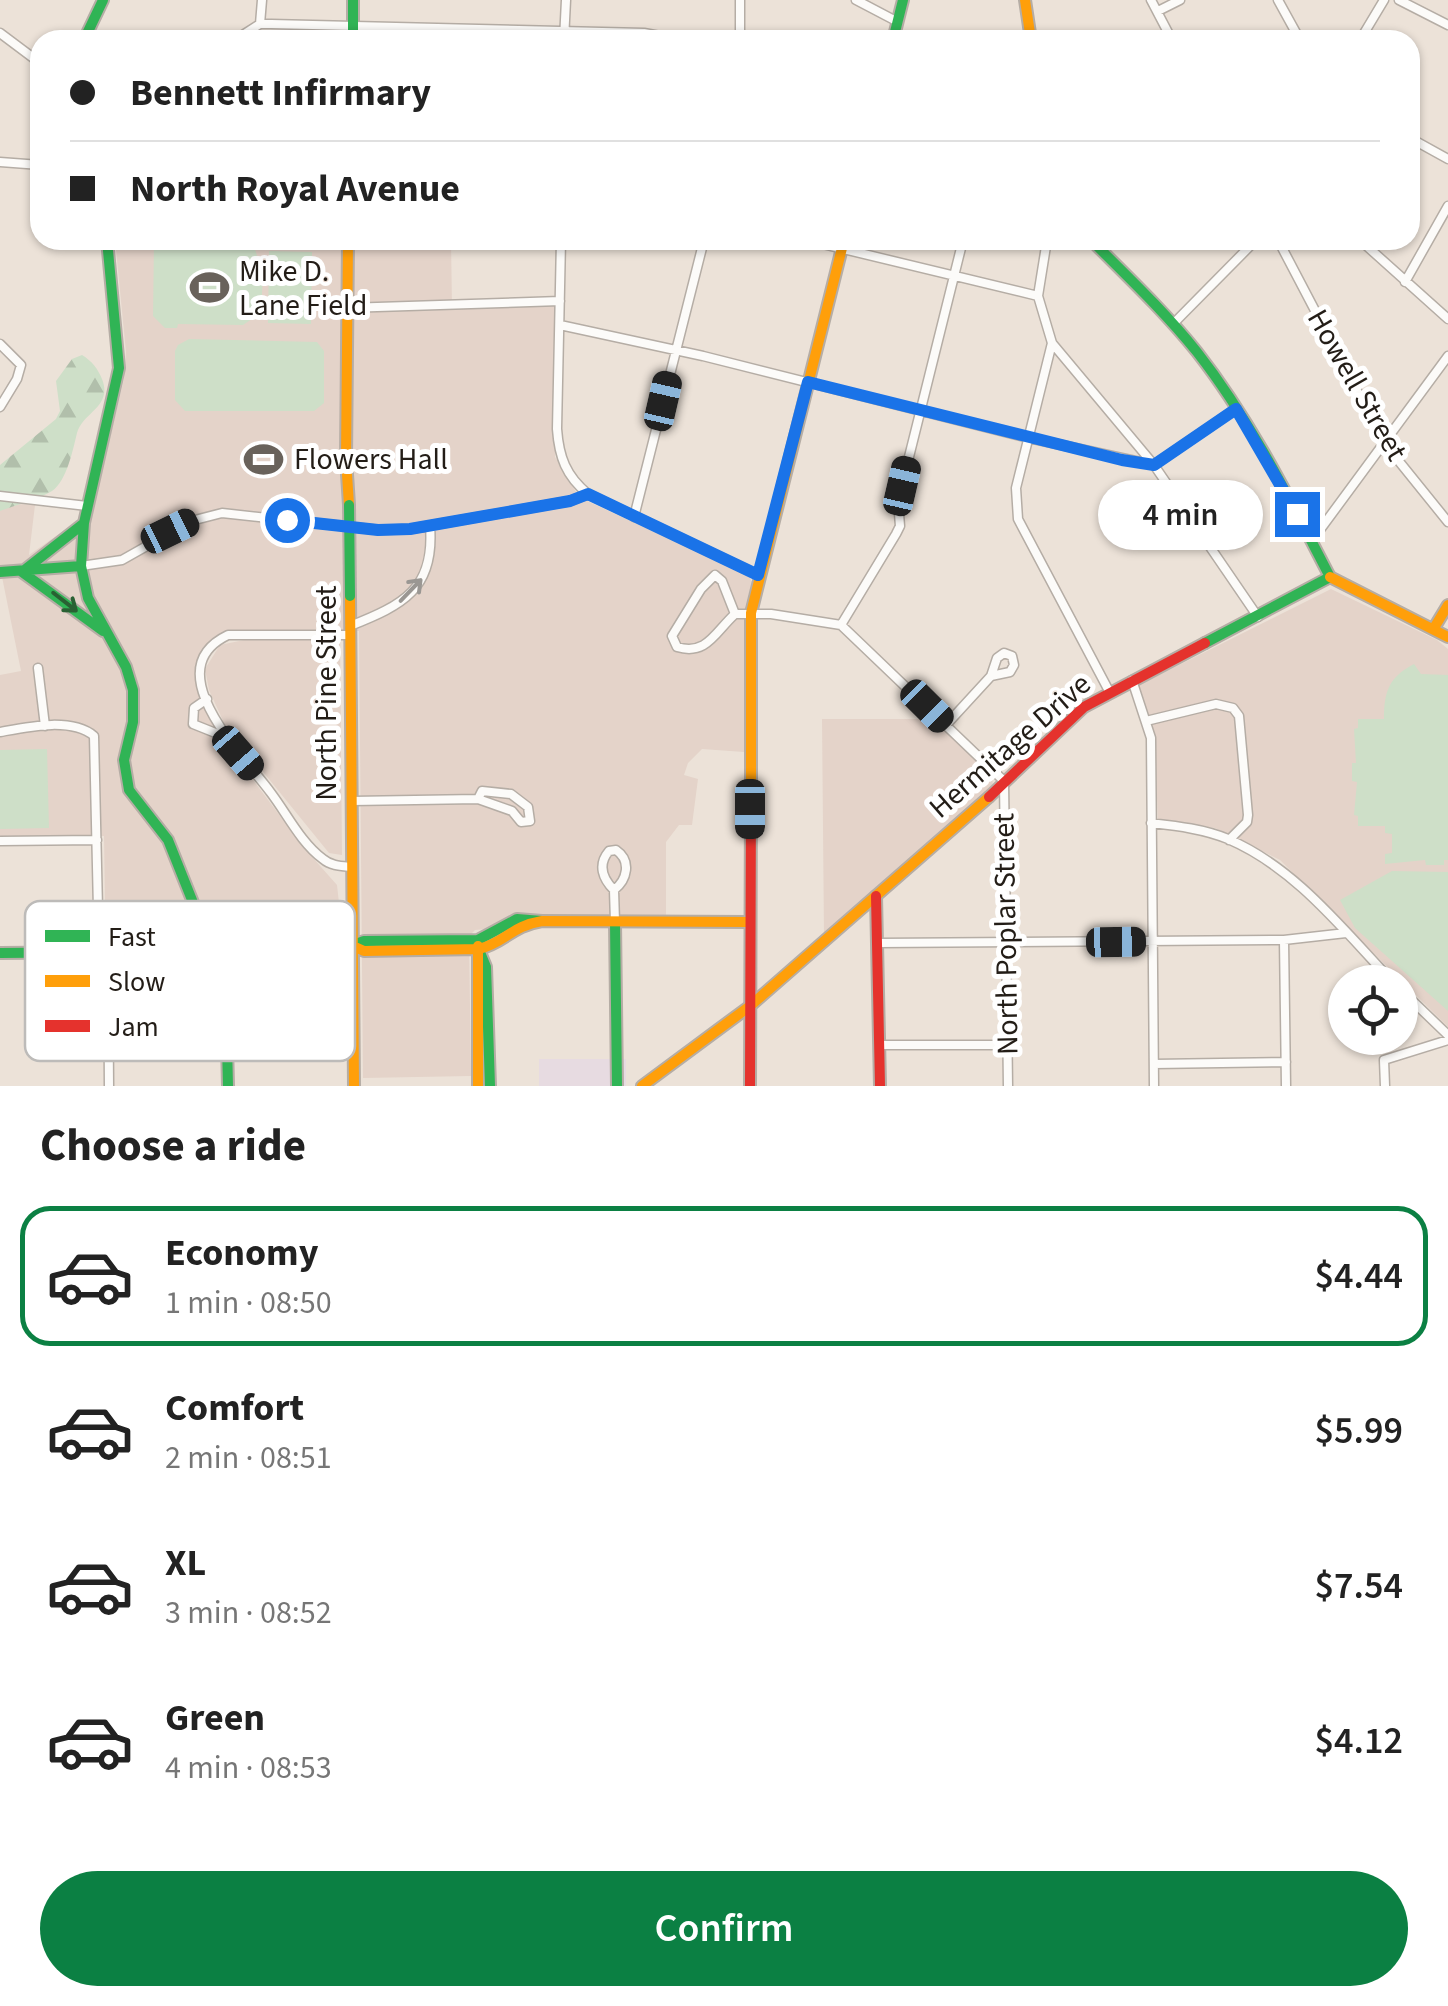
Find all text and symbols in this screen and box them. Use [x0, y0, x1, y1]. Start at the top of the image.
text: Bennett Infirmary [130, 66, 431, 120]
text: North Royal Avenue [130, 162, 460, 216]
place label: Mike D. Lane Field [239, 250, 367, 327]
sports icon: Mike D. Lane Field [188, 267, 230, 309]
street label: Howell Street [1296, 301, 1418, 469]
car [642, 368, 684, 434]
sports icon: Flowers Hall [243, 438, 285, 480]
place label: Flowers Hall [294, 438, 448, 481]
car [881, 453, 923, 519]
callout: 4 min [1097, 479, 1262, 549]
text: 4 min [1142, 492, 1219, 538]
route end [1275, 492, 1320, 537]
route start [265, 498, 310, 543]
car [136, 504, 204, 558]
one-way arrow [399, 579, 423, 603]
street label: North Pine Street [305, 585, 348, 801]
one-way arrow [51, 592, 78, 613]
street label: Hermitage Drive [920, 663, 1100, 829]
car [895, 674, 959, 738]
car [207, 721, 269, 785]
car [735, 779, 765, 839]
street label: North Poplar Street [982, 813, 1030, 1055]
legend [25, 901, 355, 1061]
text: Fast [108, 917, 156, 957]
car [1086, 926, 1146, 958]
text: Slow [108, 962, 165, 1002]
map controls [1328, 965, 1418, 1055]
button: locate [1328, 965, 1418, 1055]
text: Jam [108, 1007, 159, 1047]
text: Choose a ride [40, 1114, 306, 1178]
text: Economy [165, 1226, 318, 1280]
icon: car [45, 1231, 135, 1321]
text: $4.44 [1315, 1249, 1403, 1303]
text: 1 min · 08:50 [165, 1280, 332, 1326]
text: Comfort [165, 1381, 304, 1435]
icon: car [45, 1386, 135, 1476]
text: $5.99 [1315, 1404, 1403, 1458]
text: 2 min · 08:51 [165, 1435, 332, 1481]
text: XL [165, 1536, 206, 1590]
icon: car [45, 1541, 135, 1631]
text: $7.54 [1315, 1559, 1403, 1613]
text: 3 min · 08:52 [165, 1590, 332, 1636]
text: Green [165, 1691, 265, 1745]
icon: car [45, 1696, 135, 1786]
text: $4.12 [1315, 1714, 1403, 1768]
text: 4 min · 08:53 [165, 1745, 332, 1791]
button: Confirm [40, 1871, 1408, 1986]

